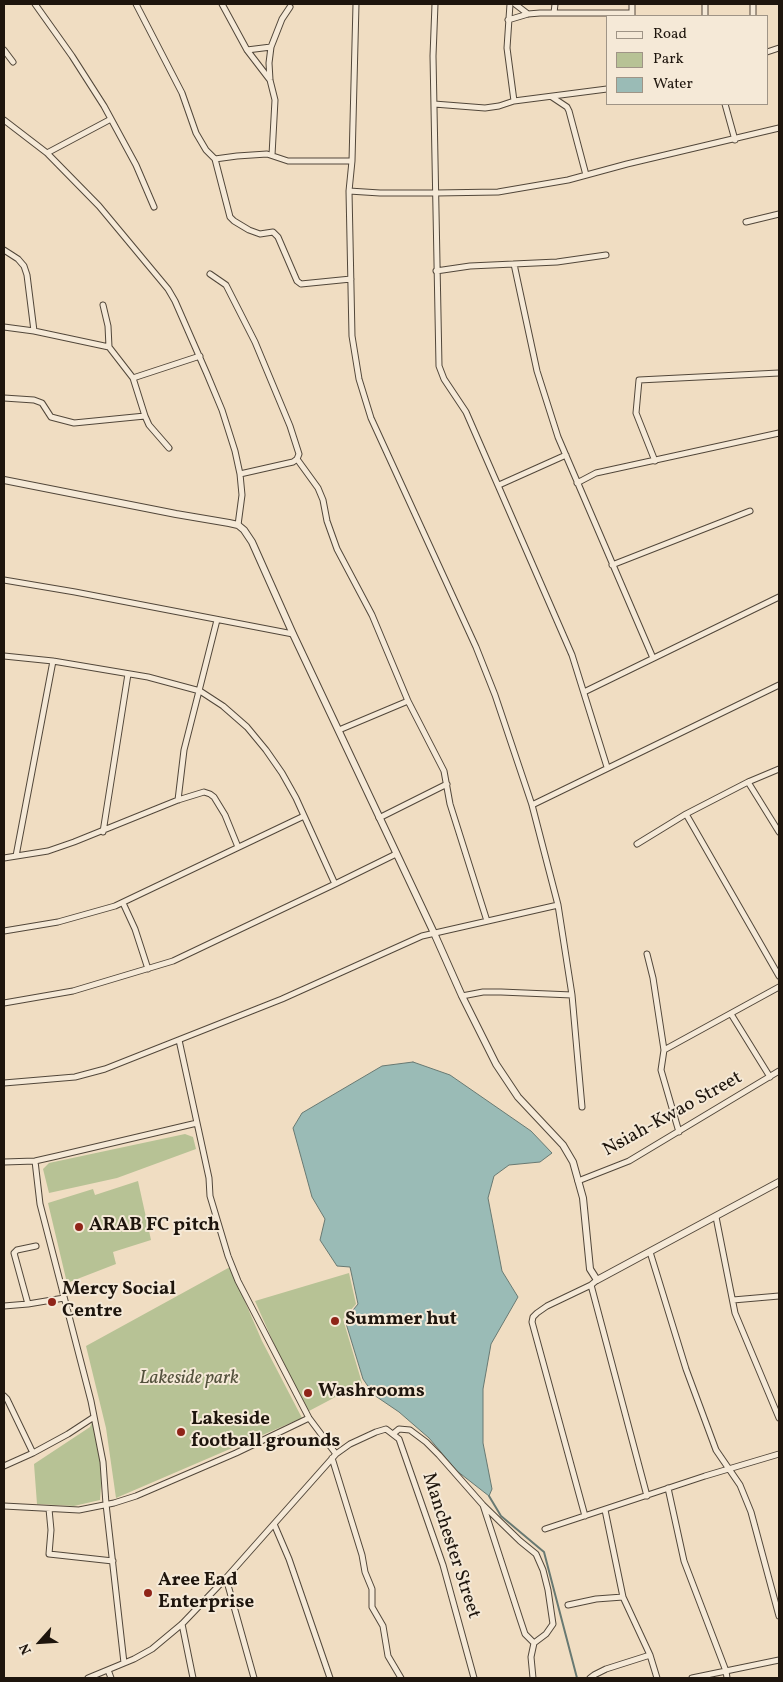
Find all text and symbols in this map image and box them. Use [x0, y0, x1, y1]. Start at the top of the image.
legend [606, 15, 768, 105]
text: Road [653, 24, 687, 45]
text: Park [653, 49, 684, 70]
text: Water [653, 74, 693, 95]
street label: Nsiah-Kwao Street [599, 1067, 747, 1163]
place label: ARAB FC pitch [89, 1216, 220, 1238]
marker: ARAB FC pitch [73, 1221, 85, 1233]
place label: Mercy Social Centre [62, 1280, 176, 1324]
marker: Mercy Social Centre [46, 1296, 58, 1308]
place label: Summer hut [345, 1310, 457, 1332]
marker: Summer hut [329, 1315, 341, 1327]
park label: Lakeside park [139, 1369, 239, 1391]
place label: Washrooms [318, 1382, 425, 1404]
marker: Washrooms [302, 1387, 314, 1399]
place label: Lakeside football grounds [191, 1410, 340, 1454]
marker: Lakeside football grounds [175, 1426, 187, 1438]
street label: Manchester Street [416, 1470, 484, 1622]
place label: Aree Ead Enterprise [158, 1571, 254, 1615]
marker: Aree Ead Enterprise [142, 1587, 154, 1599]
north arrow [15, 1617, 65, 1667]
text: N [15, 1640, 37, 1658]

